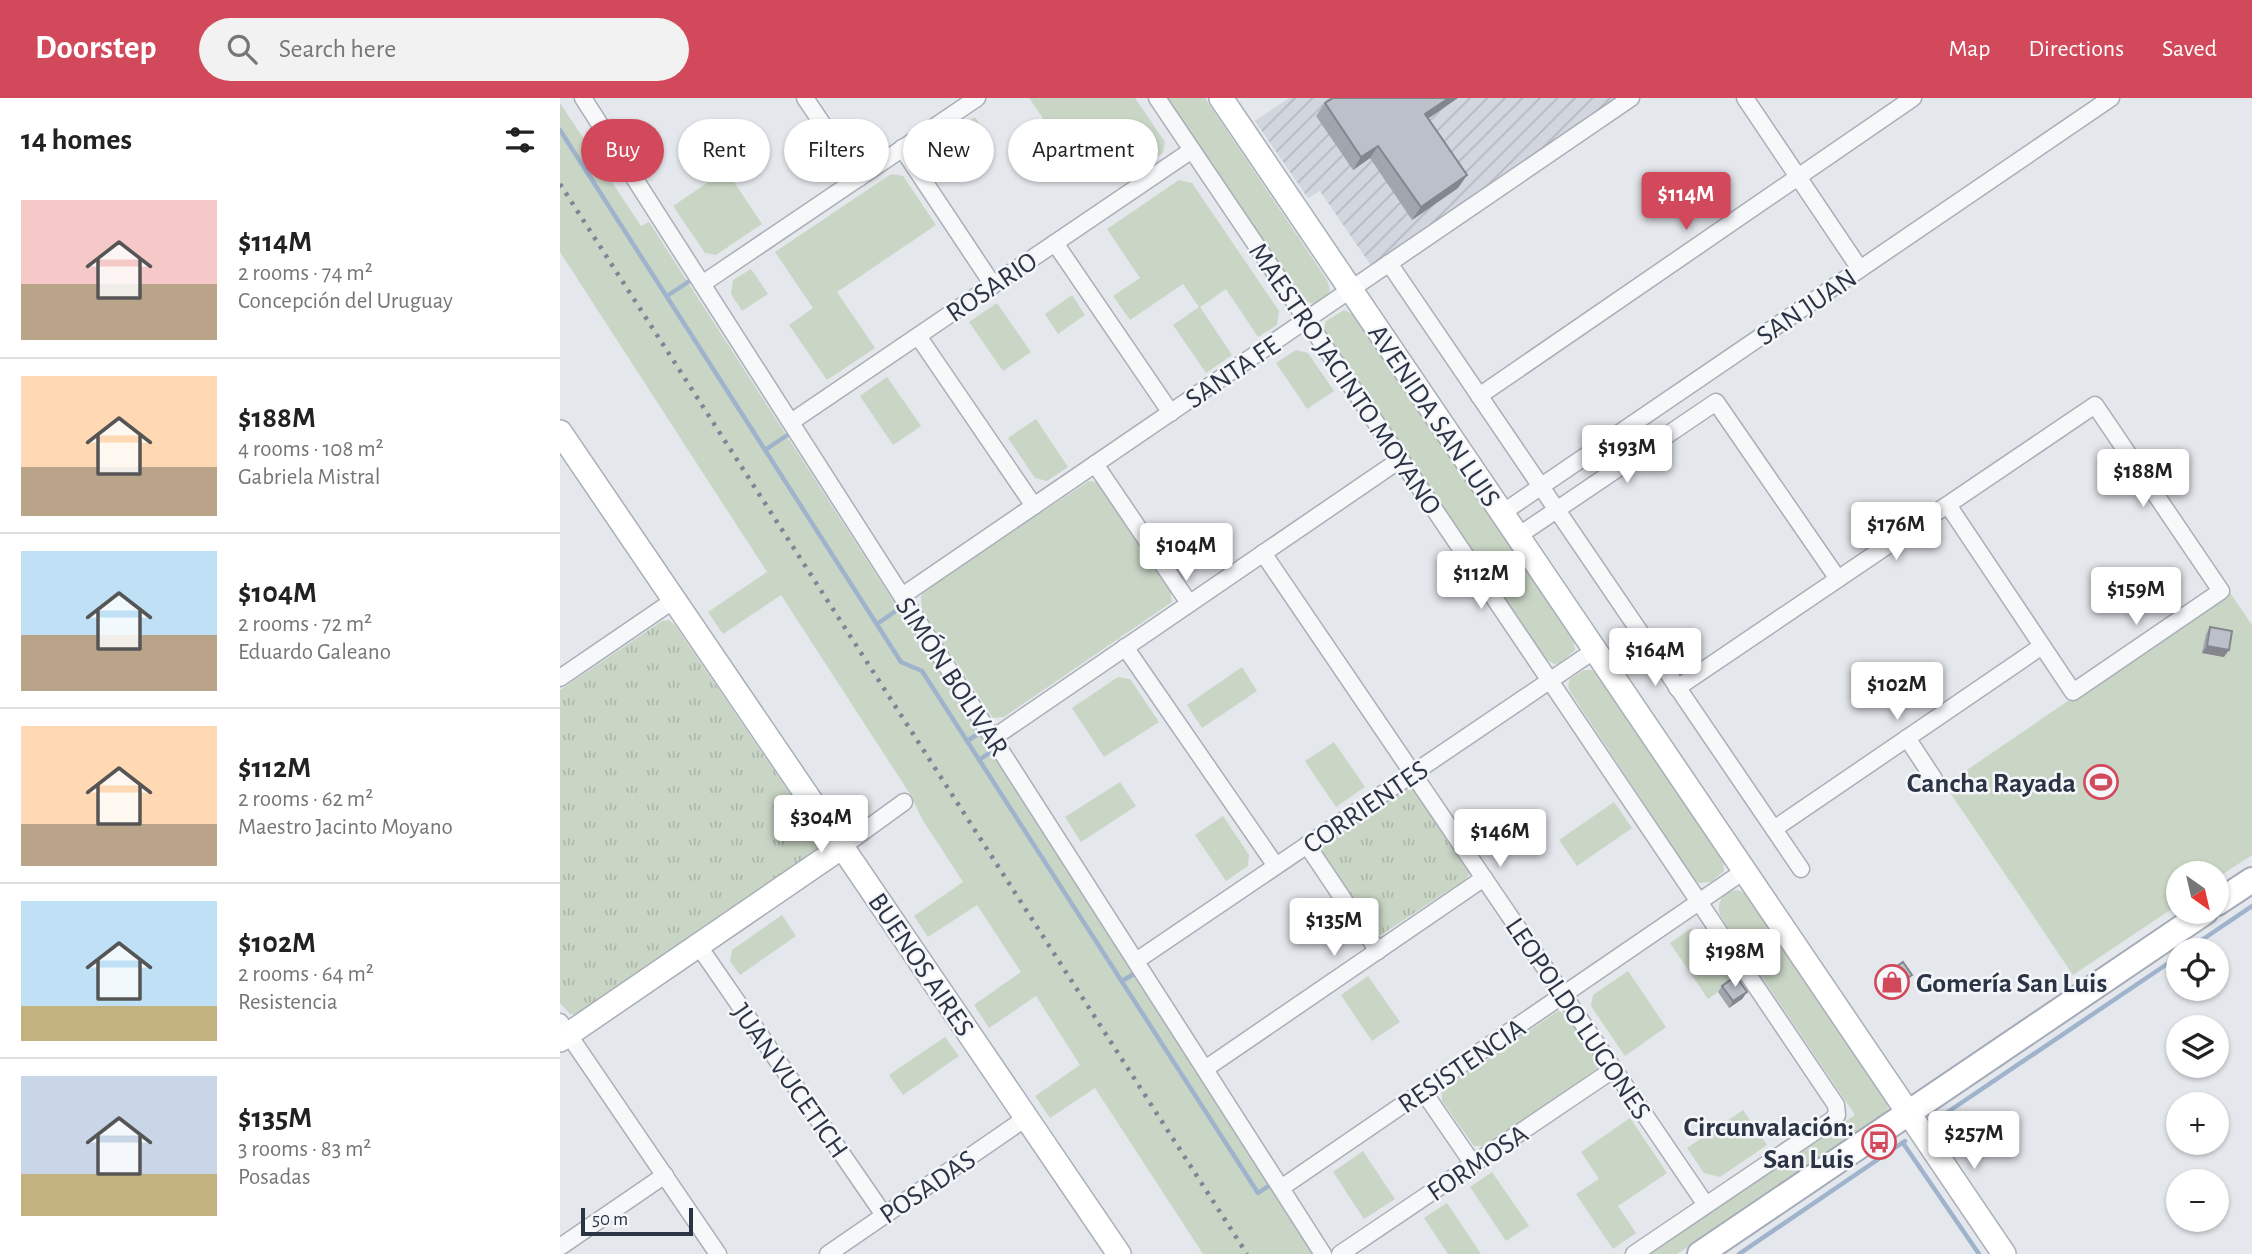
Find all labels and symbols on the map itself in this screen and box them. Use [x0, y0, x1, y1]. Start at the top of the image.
pin: $114M [1637, 172, 1735, 232]
street label: MAESTRO JACINTO MOYANO [1243, 238, 1446, 520]
street label: ROSARIO [942, 247, 1043, 328]
street label: SAN JUAN [1752, 264, 1862, 351]
street label: AVENIDA SAN LUIS [1362, 320, 1505, 512]
street label: SANTA FE [1181, 331, 1285, 414]
pin: $193M [1578, 426, 1676, 485]
pin: $188M [2094, 450, 2192, 509]
pin: $176M [1847, 503, 1945, 562]
pin: $104M [1137, 524, 1235, 583]
pin: $112M [1432, 552, 1530, 611]
pin: $159M [2087, 568, 2185, 627]
street label: SIMÓN BOLIVAR [890, 591, 1015, 761]
pin: $164M [1606, 628, 1704, 688]
pin: $102M [1848, 662, 1946, 722]
street label: CORRIENTES [1299, 756, 1433, 859]
sports icon: Cancha Rayada [2082, 763, 2120, 801]
place label: Cancha Rayada [1907, 770, 2076, 798]
pin: $304M [772, 796, 870, 855]
pin: $146M [1451, 810, 1549, 869]
north arrow [2166, 861, 2230, 924]
street label: BUENOS AIRES [862, 888, 978, 1042]
pin: $135M [1285, 898, 1383, 958]
street label: LEOPOLDO LUGONES [1500, 913, 1655, 1125]
pin: $198M [1686, 930, 1784, 989]
shop icon: Gomería San Luis [1873, 963, 1911, 1001]
place label: Gomería San Luis [1916, 970, 2107, 998]
street label: JUAN VUCETICH [726, 999, 853, 1164]
street label: RESISTENCIA [1394, 1014, 1531, 1119]
pin: $257M [1925, 1112, 2023, 1171]
place label: Circunvalación: San Luis [1683, 1114, 1854, 1174]
street label: FORMOSA [1423, 1120, 1534, 1207]
bus stop icon: Circunvalación: San Luis [1860, 1123, 1898, 1161]
street label: POSADAS [875, 1146, 981, 1230]
scale bar [581, 1205, 693, 1237]

